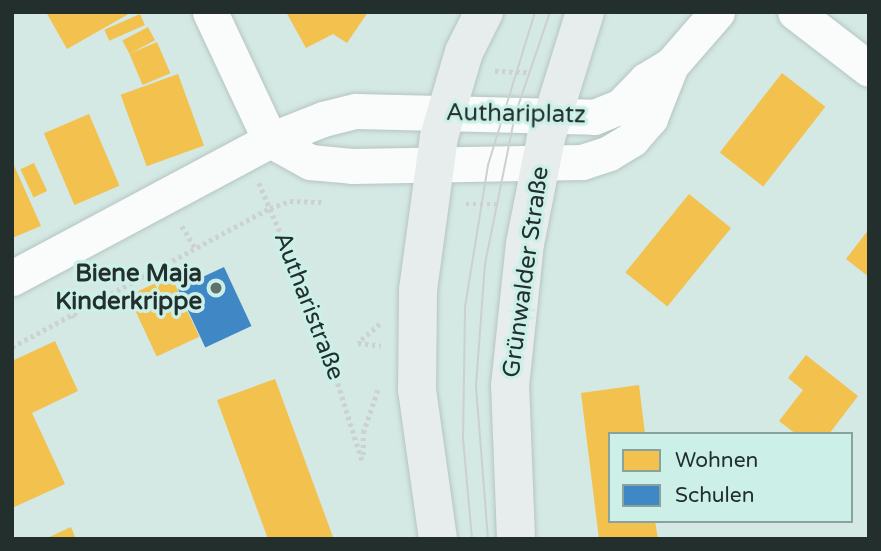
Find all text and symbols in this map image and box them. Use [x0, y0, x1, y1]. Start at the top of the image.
street label: Authariplatz [446, 98, 586, 130]
street label: Grünwalder Straße [497, 164, 555, 380]
street label: Autharistraße [268, 228, 350, 384]
place label: Biene Maja Kinderkrippe [55, 260, 202, 316]
marker: Biene Maja Kinderkrippe [208, 280, 224, 296]
legend [608, 432, 853, 523]
text: Wohnen [675, 448, 758, 473]
text: Schulen [675, 483, 755, 508]

